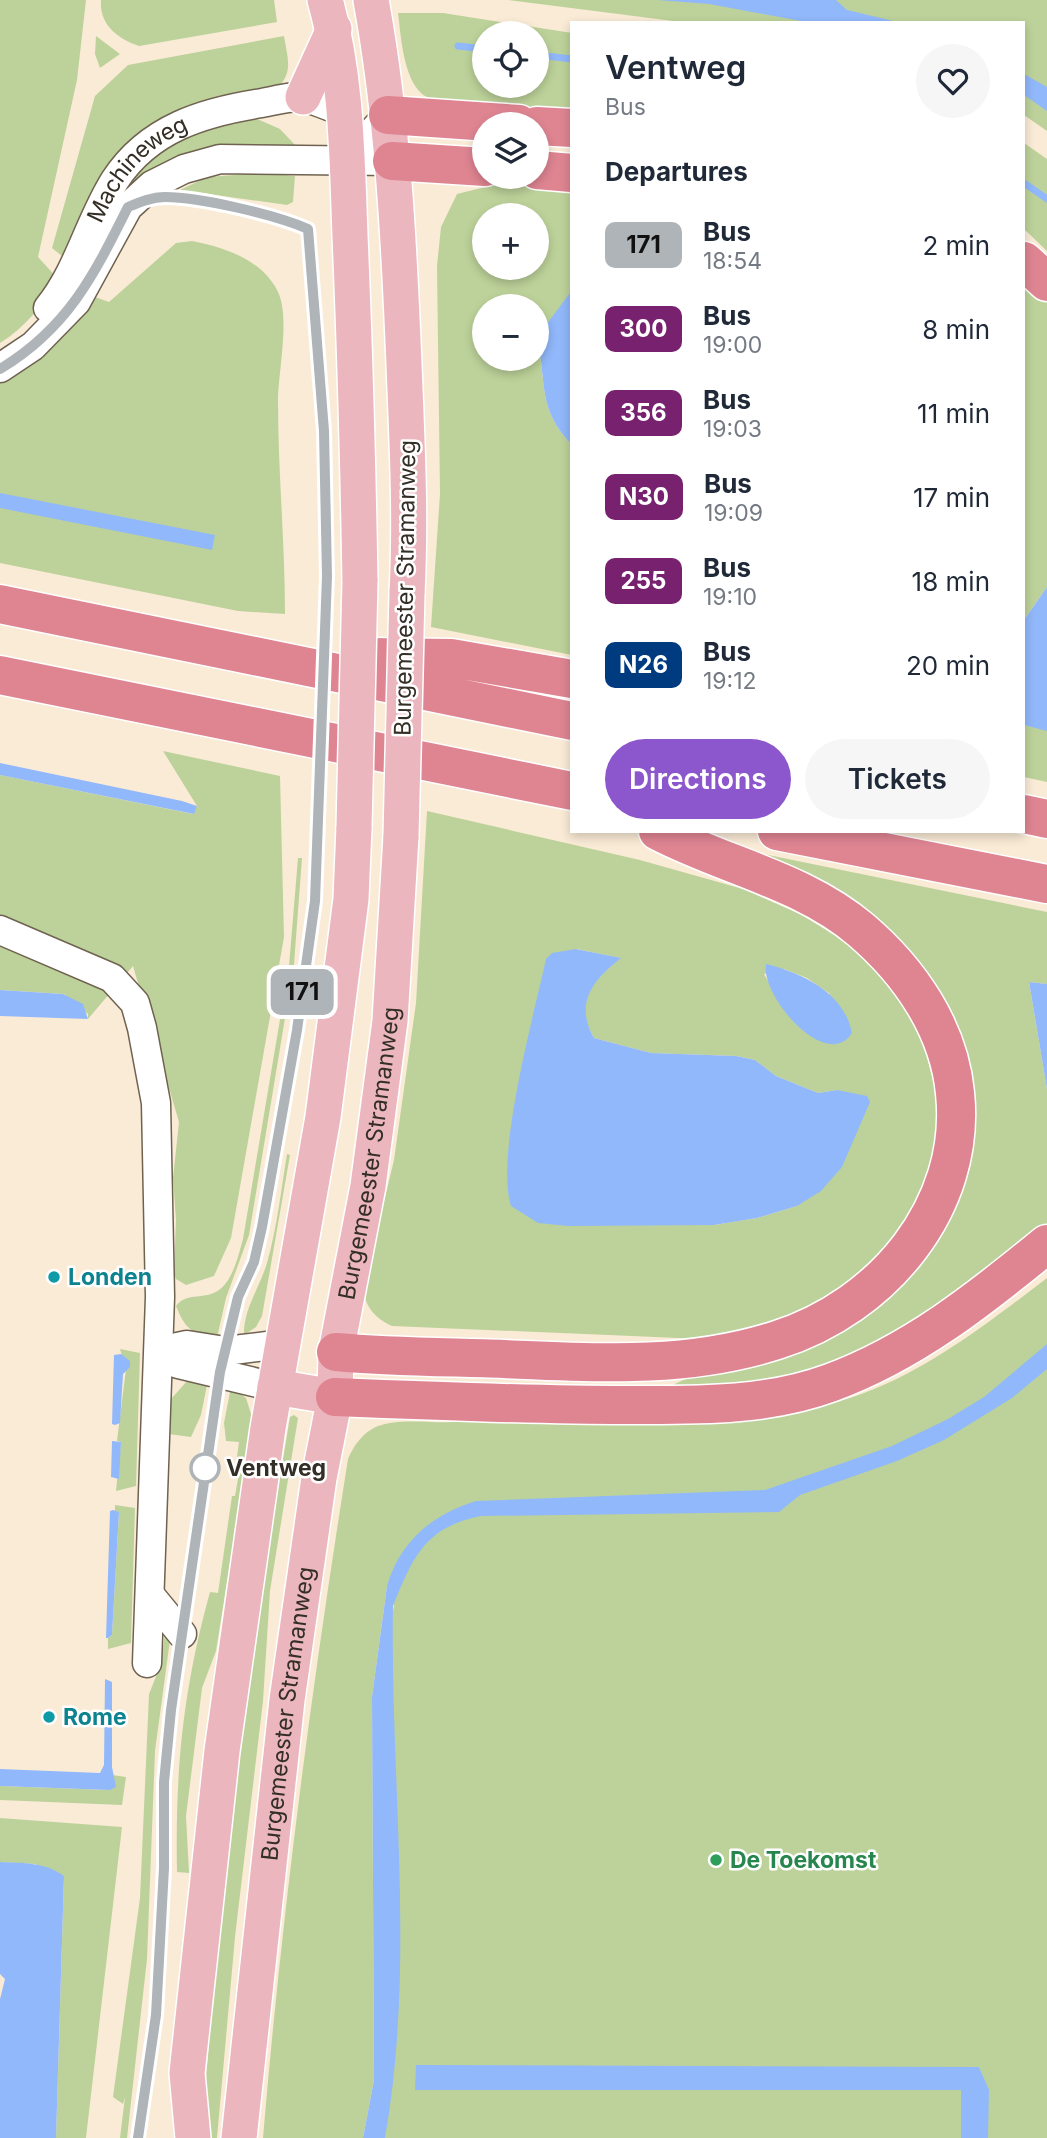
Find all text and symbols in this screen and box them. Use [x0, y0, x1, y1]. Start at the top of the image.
map controls [472, 21, 549, 371]
button: locate [472, 21, 549, 98]
button: heart [916, 44, 990, 118]
text: Ventweg [605, 47, 746, 87]
text: Bus [605, 93, 646, 121]
street label: Machineweg [81, 110, 192, 227]
button: layers [472, 112, 549, 189]
text: Departures [605, 156, 748, 187]
button: + [472, 203, 549, 280]
text: Bus [703, 216, 751, 247]
text: 171 [626, 230, 661, 259]
text: 2 min [922, 230, 990, 261]
text: 18:54 [703, 247, 762, 275]
button: − [472, 294, 549, 371]
text: Bus [703, 300, 751, 331]
text: 300 [620, 314, 667, 343]
text: 8 min [922, 314, 990, 345]
text: 19:00 [703, 331, 762, 359]
text: Bus [703, 384, 751, 415]
text: 356 [620, 398, 667, 427]
text: 11 min [917, 398, 990, 429]
text: 19:03 [703, 415, 762, 443]
street label: Burgemeester Stramanweg [388, 440, 422, 736]
text: Bus [704, 468, 752, 499]
text: N30 [619, 482, 669, 511]
text: 17 min [913, 482, 990, 513]
text: 19:09 [704, 499, 763, 527]
text: Bus [703, 552, 751, 583]
text: 255 [621, 566, 666, 595]
text: 18 min [912, 566, 990, 597]
text: 19:10 [703, 583, 757, 611]
text: Bus [703, 636, 751, 667]
text: N26 [619, 650, 668, 679]
text: 20 min [906, 650, 990, 681]
text: 19:12 [703, 667, 757, 695]
button: Directions [605, 739, 791, 819]
button: Tickets [805, 739, 990, 819]
line badge: 171 [262, 969, 342, 1015]
text: 171 [285, 977, 319, 1006]
street label: Burgemeester Stramanweg [332, 1006, 405, 1302]
place label: Londen [68, 1263, 152, 1291]
marker: Londen [46, 1269, 62, 1285]
marker: Ventweg [190, 1453, 220, 1483]
place label: Ventweg [226, 1454, 326, 1482]
street label: Burgemeester Stramanweg [255, 1565, 320, 1862]
place label: Rome [63, 1703, 127, 1731]
marker: Rome [41, 1709, 57, 1725]
place label: De Toekomst [730, 1846, 877, 1874]
marker: De Toekomst [708, 1852, 724, 1868]

